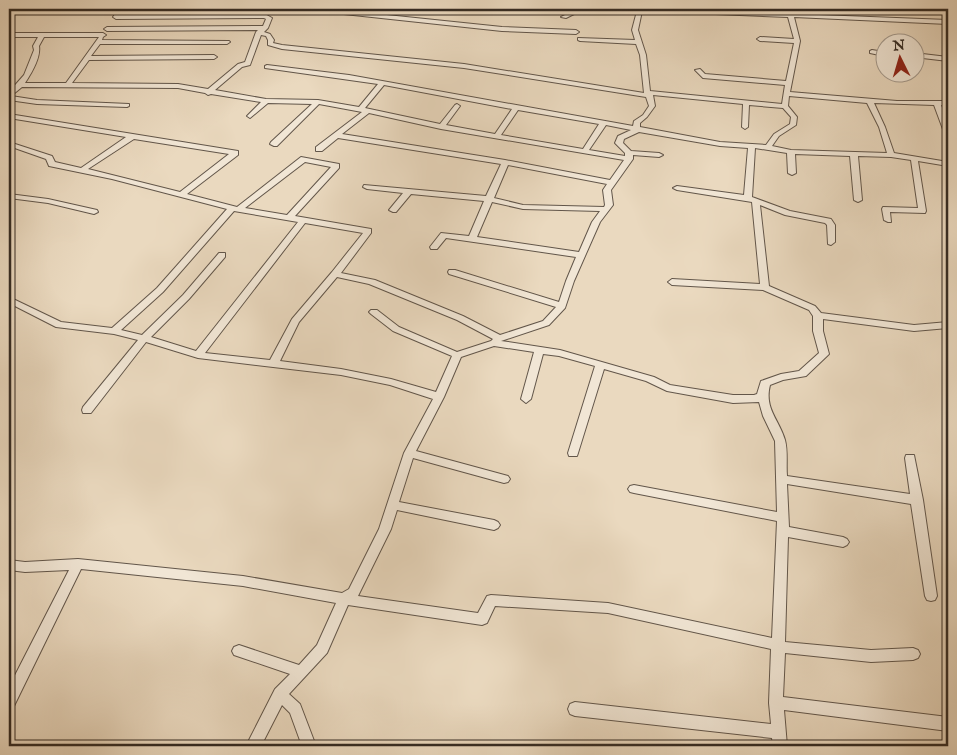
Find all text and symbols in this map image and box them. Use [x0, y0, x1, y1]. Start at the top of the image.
north arrow [874, 32, 924, 82]
text: N [891, 37, 906, 56]

